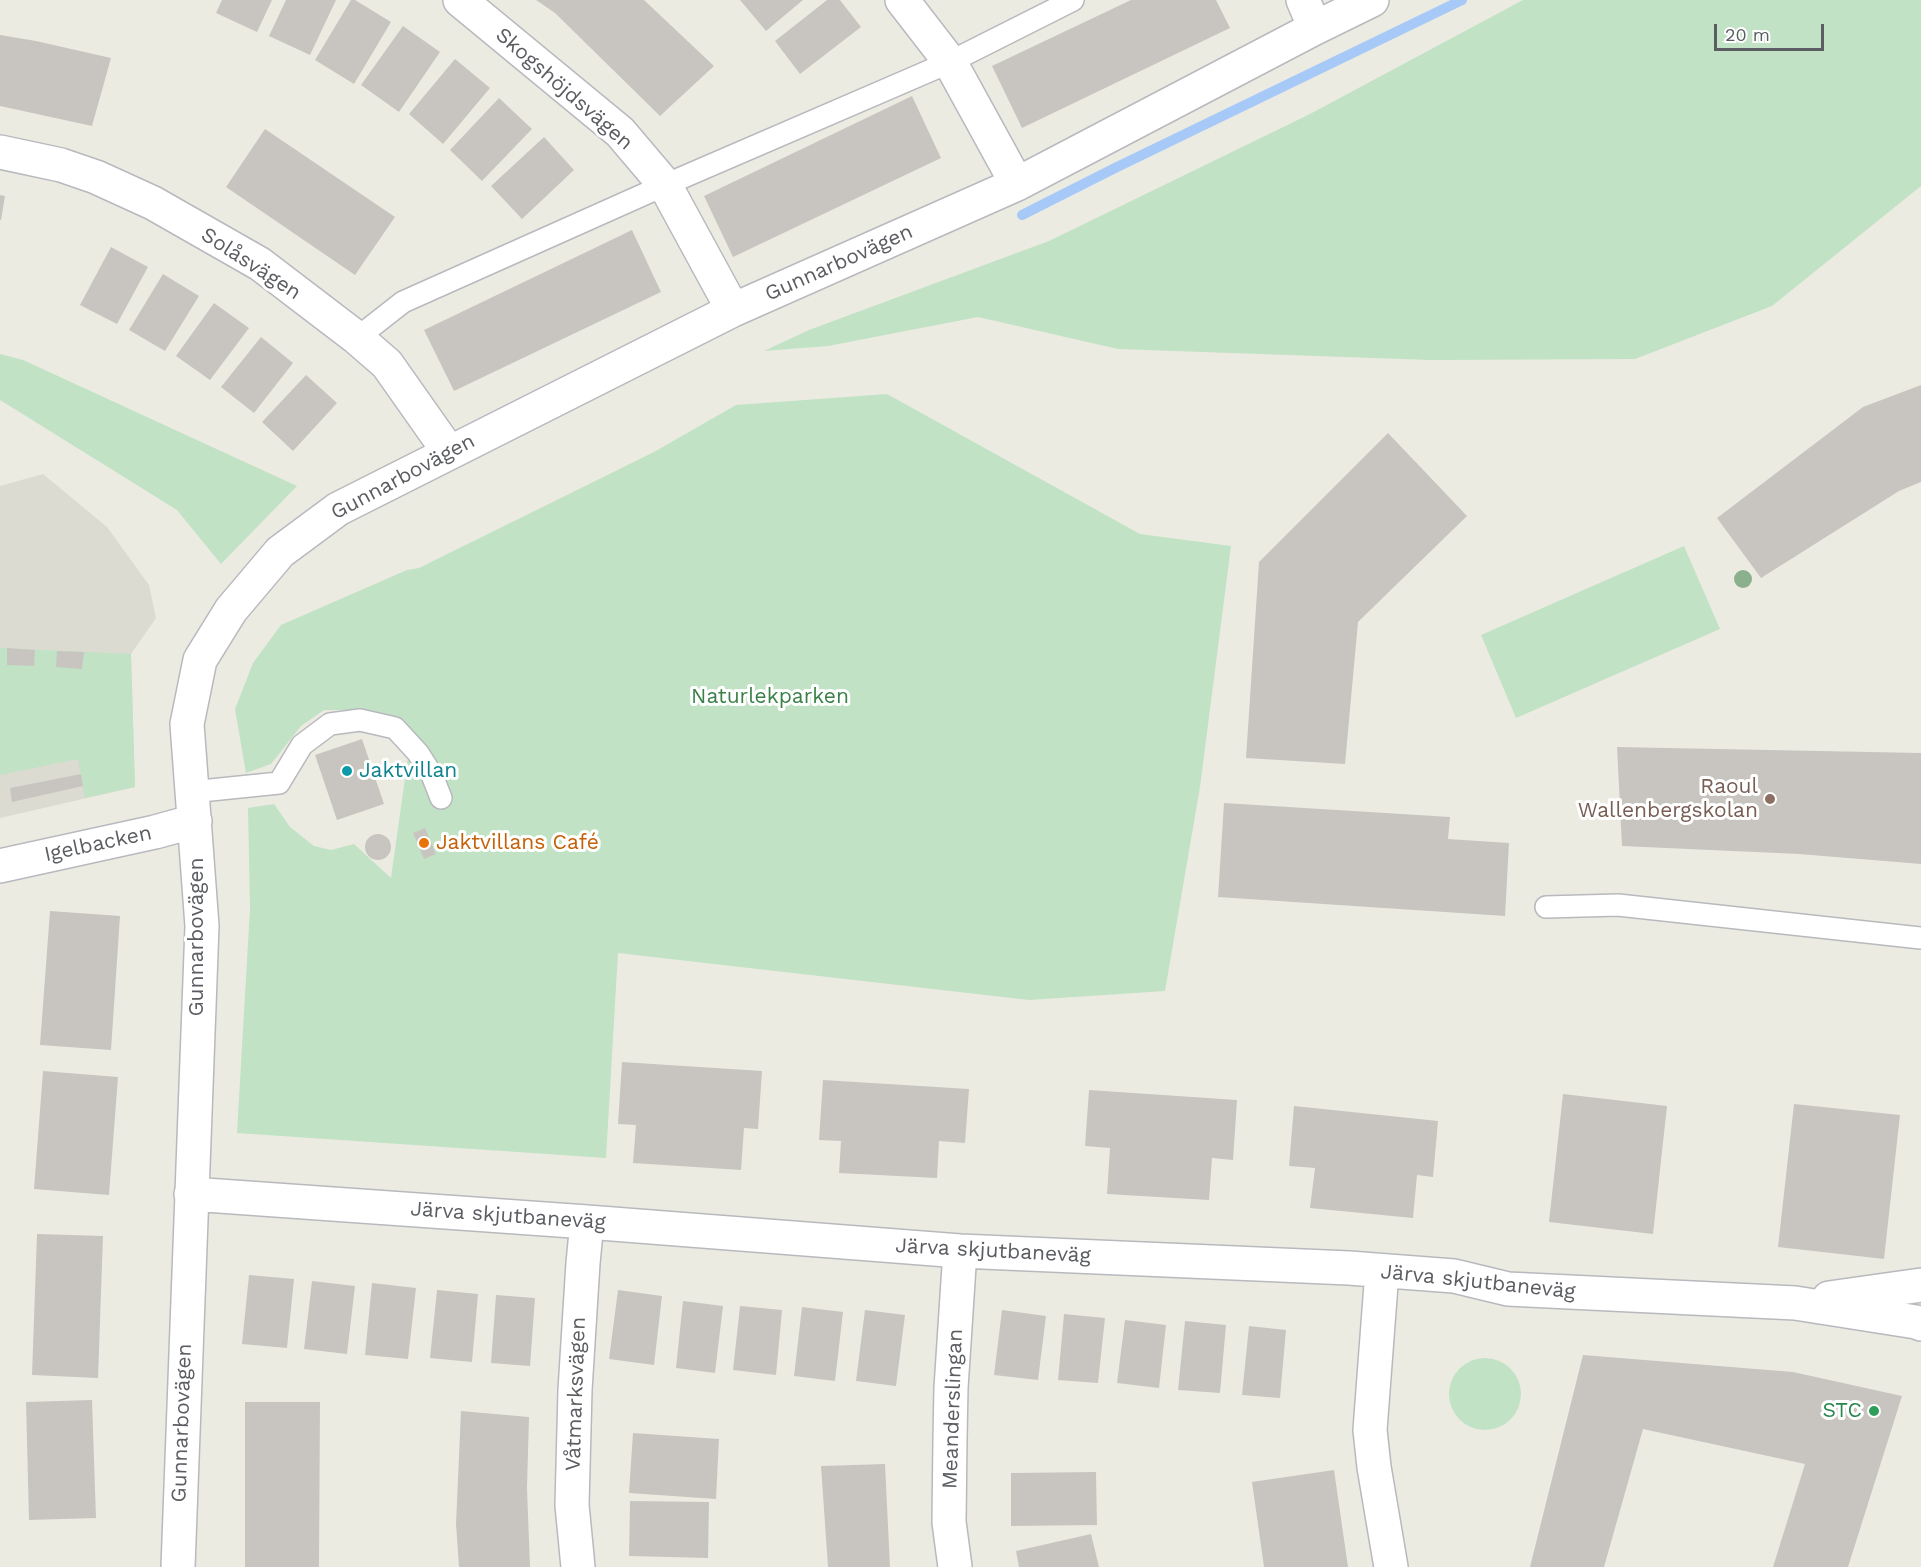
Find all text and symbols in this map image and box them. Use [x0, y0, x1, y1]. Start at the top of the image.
scale bar [1717, 12, 1826, 50]
street label: Skogshöjdsvägen [490, 22, 638, 156]
text: 20 m [1725, 24, 1770, 45]
street label: Gunnarbovägen [761, 219, 917, 307]
street label: Solåsvägen [196, 222, 306, 306]
street label: Gunnarbovägen [327, 429, 479, 525]
park label: Naturlekparken [691, 684, 849, 710]
place label: Jaktvillan [359, 758, 457, 784]
marker: Jaktvillan [340, 764, 354, 778]
place label: Raoul Wallenbergskolan [1578, 774, 1758, 824]
marker: Raoul Wallenbergskolan [1763, 792, 1777, 806]
street label: Igelbacken [42, 820, 154, 868]
place label: Jaktvillans Café [436, 830, 599, 856]
marker: Jaktvillans Café [417, 836, 431, 850]
street label: Gunnarbovägen [184, 857, 210, 1017]
street label: Järva skjutbaneväg [410, 1197, 606, 1235]
street label: Järva skjutbaneväg [895, 1233, 1091, 1269]
street label: Järva skjutbaneväg [1379, 1259, 1577, 1305]
street label: Våtmarksvägen [561, 1316, 591, 1472]
street label: Meanderslingan [938, 1328, 968, 1490]
street label: Gunnarbovägen [167, 1343, 197, 1503]
place label: STC [1823, 1398, 1862, 1424]
marker: STC [1867, 1404, 1881, 1418]

